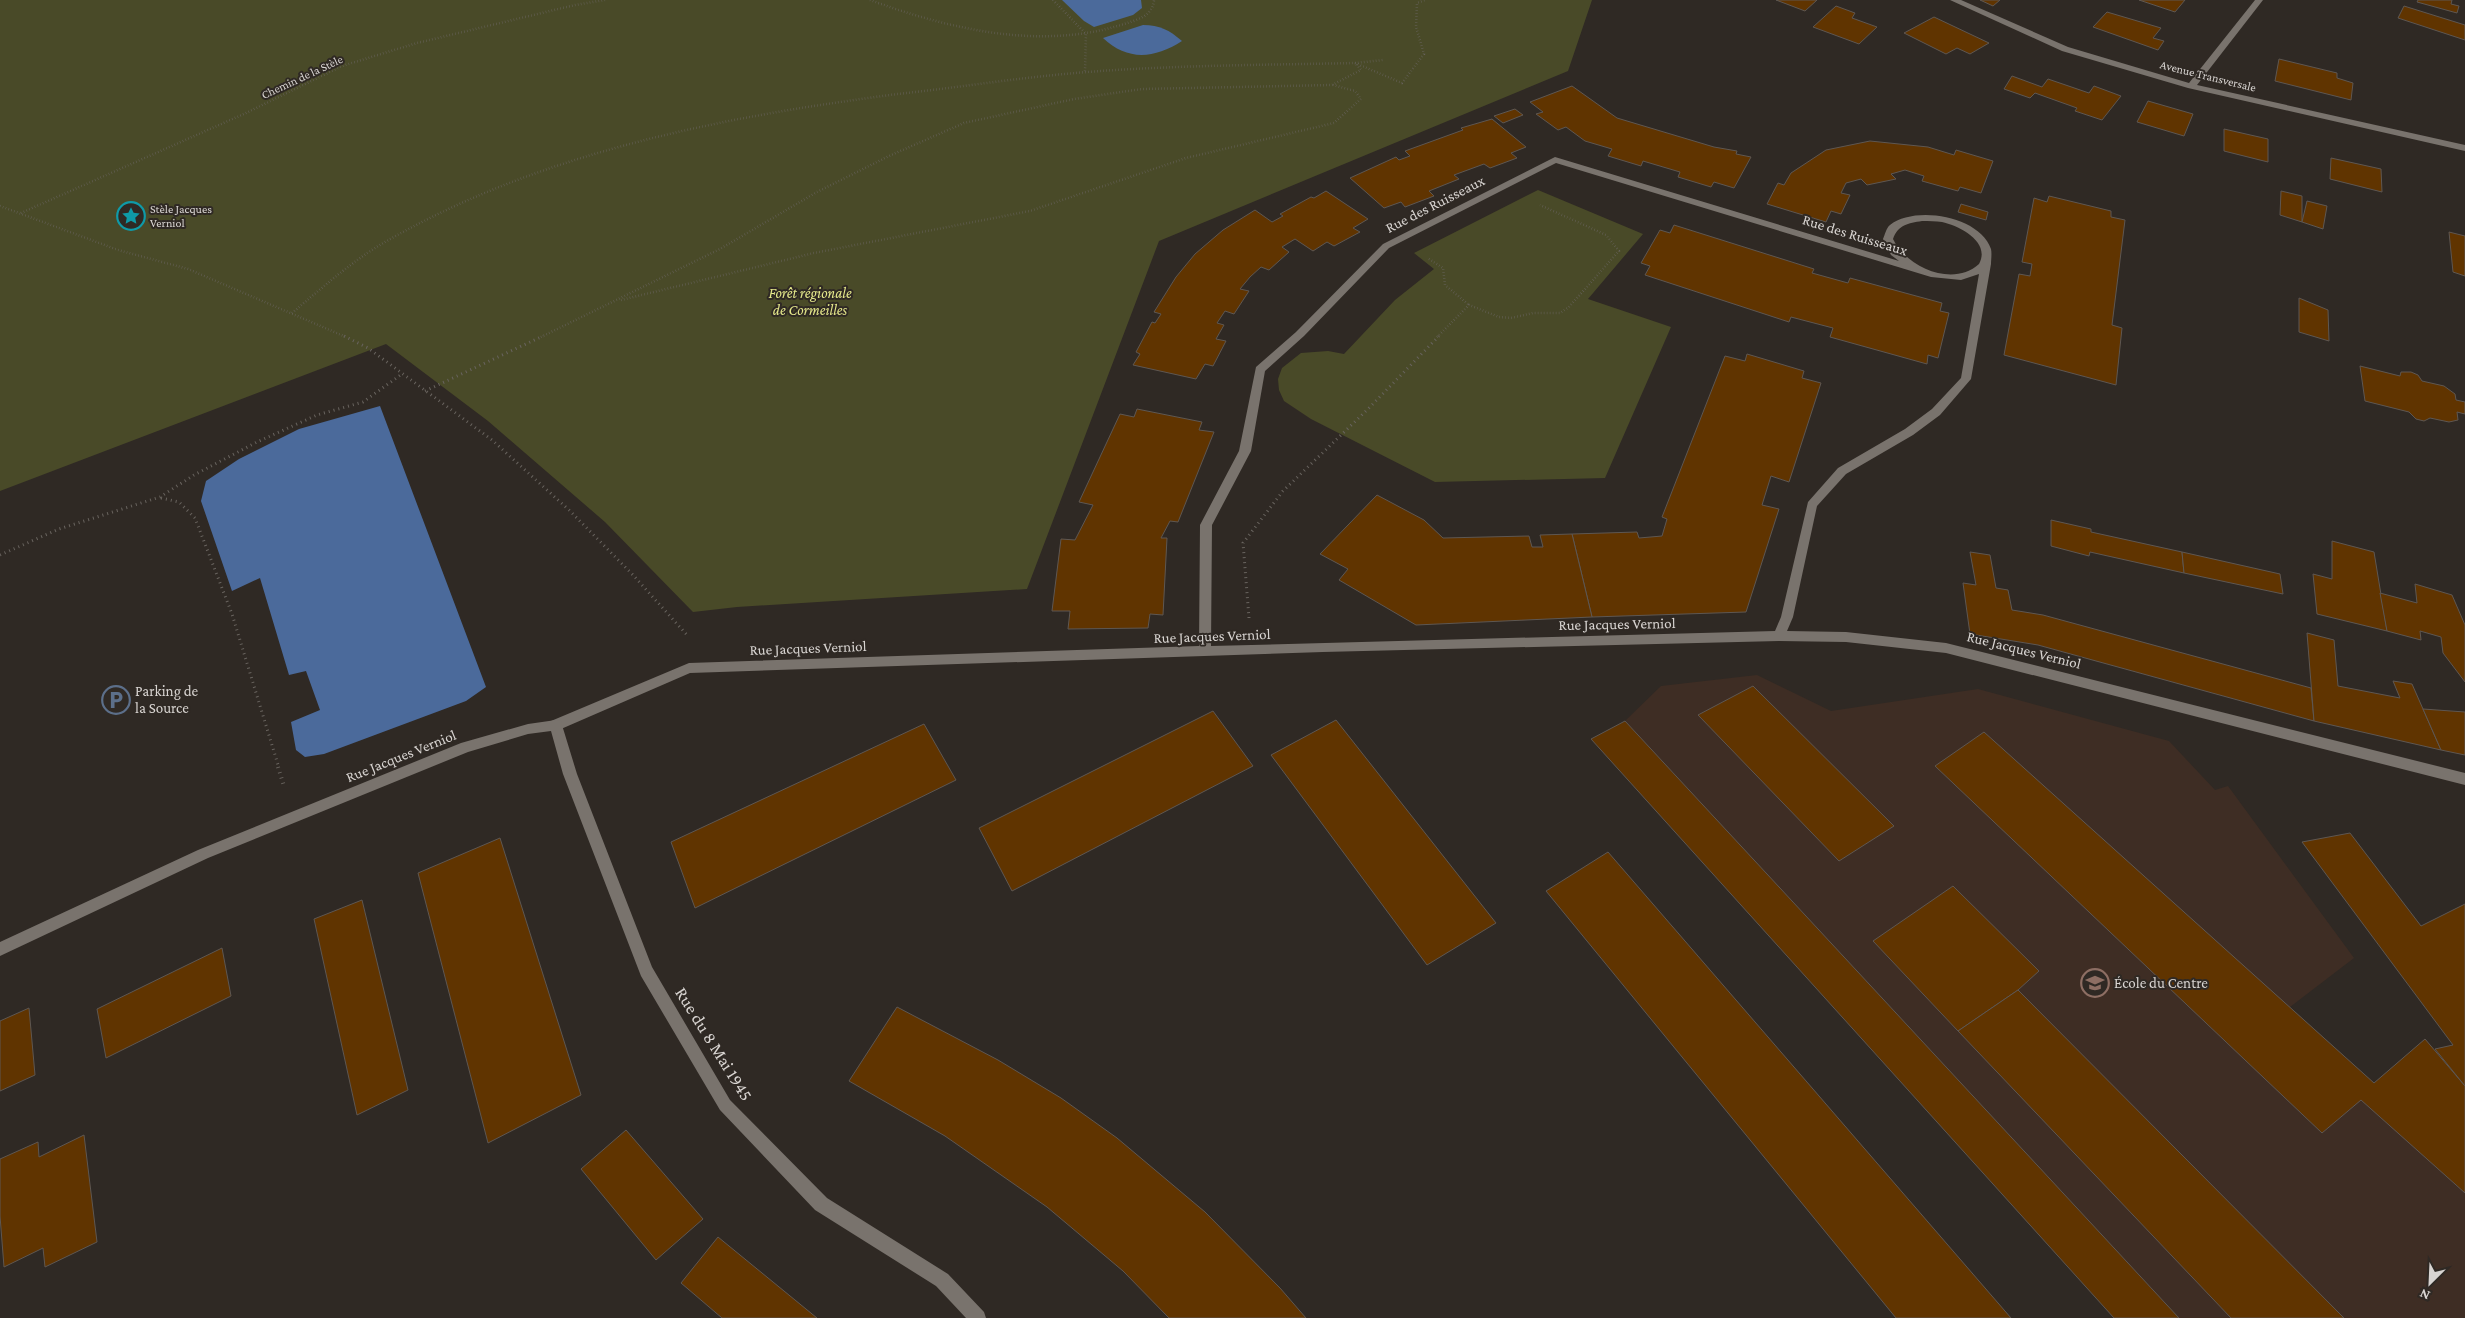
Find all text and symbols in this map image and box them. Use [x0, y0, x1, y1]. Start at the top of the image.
street label: Chemin de la Stèle [259, 52, 345, 102]
street label: Avenue Transversale [2159, 57, 2257, 95]
street label: Rue des Ruisseaux [1383, 172, 1487, 236]
place icon: Stèle Jacques Verniol [116, 201, 146, 231]
place label: Stèle Jacques Verniol [150, 202, 212, 230]
street label: Rue des Ruisseaux [1801, 211, 1909, 259]
park label: Forêt régionale de Cormeilles [768, 285, 852, 318]
street label: Rue Jacques Verniol [1558, 615, 1676, 634]
street label: Rue Jacques Verniol [1153, 626, 1271, 647]
street label: Rue Jacques Verniol [1965, 628, 2083, 673]
street label: Rue Jacques Verniol [749, 638, 867, 659]
place label: Parking de la Source [135, 683, 199, 716]
parking icon: Parking de la Source [101, 685, 131, 715]
street label: Rue Jacques Verniol [344, 727, 459, 786]
school or university icon: École du Centre [2080, 968, 2110, 998]
place label: École du Centre [2114, 975, 2208, 991]
street label: Rue du 8 Mai 1945 [671, 984, 757, 1104]
north arrow [2405, 1258, 2455, 1308]
text: N [2417, 1285, 2432, 1304]

